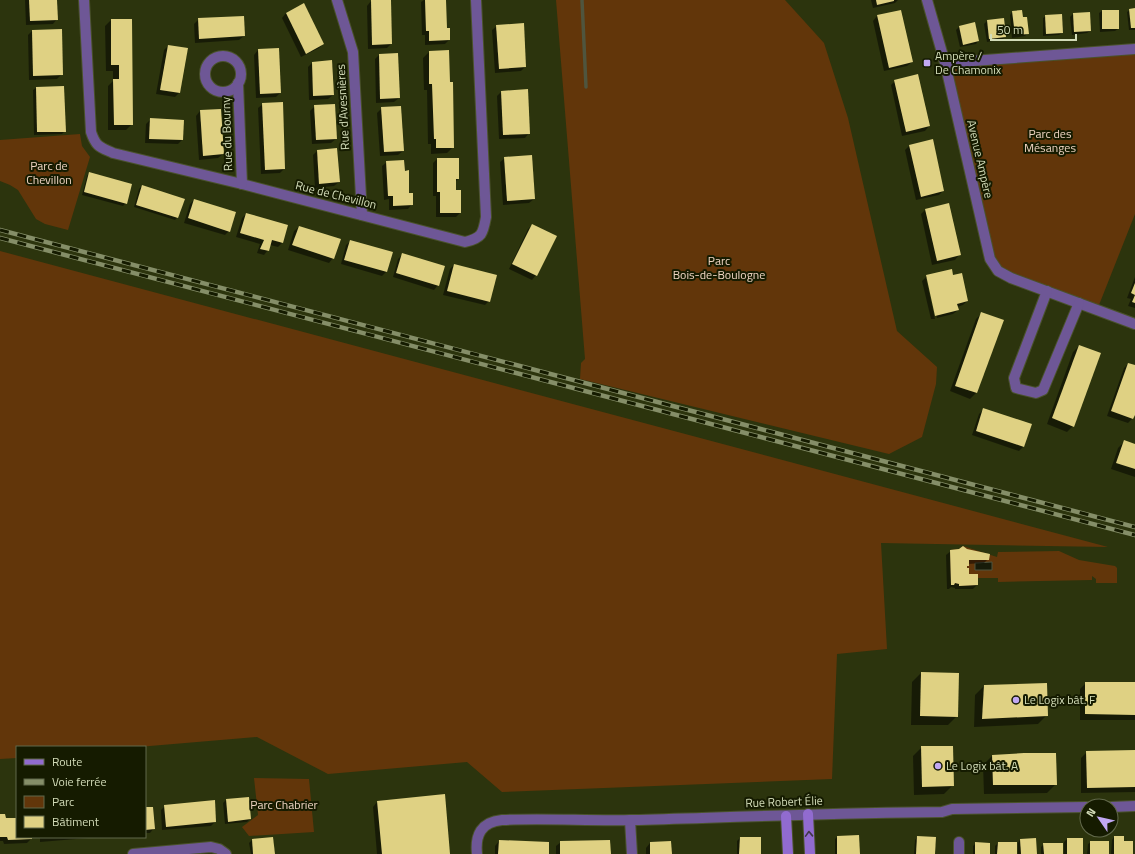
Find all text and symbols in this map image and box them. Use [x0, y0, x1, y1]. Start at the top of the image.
scale bar [991, 16, 1076, 42]
text: 50 m [997, 20, 1023, 39]
place label: Ampère / De Chamonix [935, 46, 1002, 79]
marker: Ampère / De Chamonix [922, 58, 932, 68]
street label: Rue d'Avesnières [331, 63, 354, 150]
street label: Rue du Bourny [216, 96, 237, 171]
street label: Avenue Ampère [962, 118, 999, 200]
park label: Parc des Mésanges [1024, 124, 1076, 157]
park label: Parc de Chevillon [26, 156, 72, 189]
street label: Rue de Chevillon [293, 175, 379, 214]
park label: Parc Bois-de-Boulogne [673, 251, 765, 284]
place label: Le Logix bât. F [1024, 690, 1095, 709]
marker: Le Logix bât. F [1011, 695, 1021, 705]
legend [16, 746, 146, 838]
text: Route [52, 752, 82, 771]
place label: Le Logix bât. A [946, 756, 1018, 775]
marker: Le Logix bât. A [933, 761, 943, 771]
text: Voie ferrée [52, 772, 107, 791]
street label: Rue Robert Élie [745, 791, 823, 812]
text: Parc [52, 792, 74, 811]
park label: Parc Chabrier [250, 795, 318, 814]
north arrow [1079, 798, 1119, 838]
text: N [1082, 805, 1099, 820]
text: Bâtiment [52, 812, 100, 831]
one-way arrow [805, 831, 813, 837]

